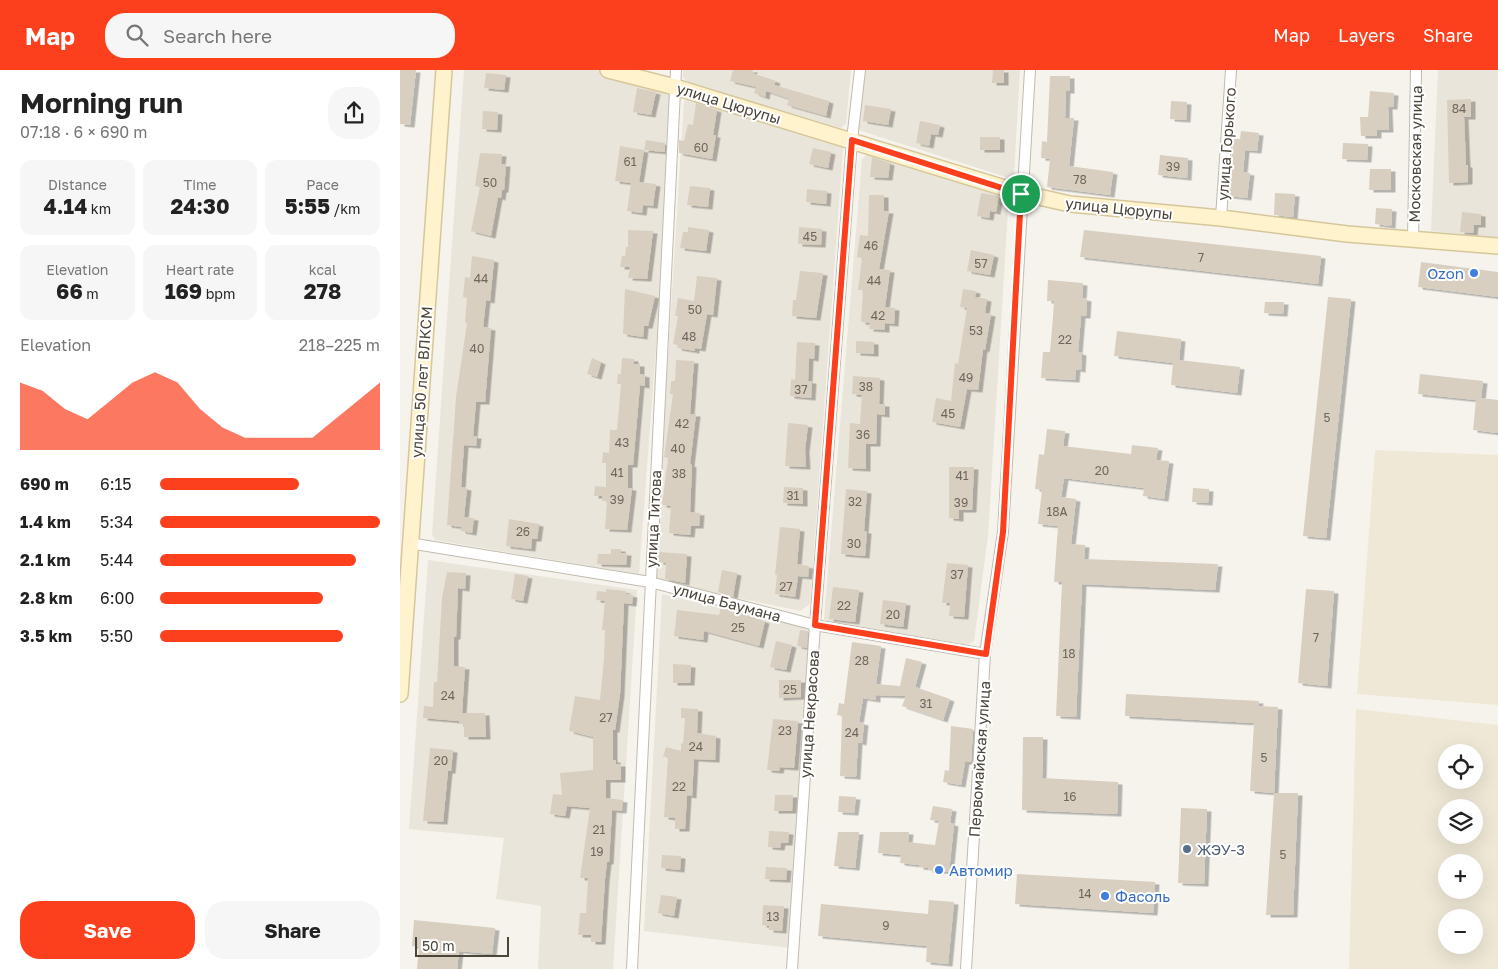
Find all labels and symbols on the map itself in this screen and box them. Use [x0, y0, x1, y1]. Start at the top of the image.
street label: улица Цюрупы [675, 79, 783, 127]
street label: Московская улица [1405, 85, 1425, 223]
street label: улица Горького [1213, 87, 1239, 201]
house number: 84 [1452, 101, 1466, 116]
house number: 60 [694, 140, 708, 155]
house number: 61 [623, 154, 637, 169]
house number: 39 [1166, 159, 1180, 174]
house number: 78 [1073, 172, 1087, 187]
pin [1000, 173, 1042, 215]
house number: 50 [483, 175, 497, 190]
street label: улица Цюрупы [1064, 193, 1174, 223]
house number: 45 [803, 229, 817, 244]
house number: 46 [864, 238, 878, 253]
house number: 7 [1198, 250, 1204, 265]
house number: 57 [974, 256, 988, 271]
place label: Ozon [1427, 264, 1464, 282]
marker: Ozon [1468, 267, 1480, 279]
house number: 44 [474, 271, 488, 286]
house number: 44 [867, 273, 881, 288]
house number: 50 [688, 302, 702, 317]
street label: улица 50 лет ВЛКСМ [407, 306, 435, 458]
house number: 42 [871, 308, 885, 323]
house number: 53 [969, 323, 983, 338]
house number: 48 [682, 329, 696, 344]
house number: 22 [1058, 332, 1072, 347]
house number: 40 [470, 341, 484, 356]
house number: 49 [959, 370, 973, 385]
house number: 38 [859, 379, 873, 394]
house number: 37 [794, 382, 808, 397]
house number: 45 [941, 406, 955, 421]
house number: 5 [1324, 410, 1331, 425]
house number: 42 [675, 416, 689, 431]
house number: 36 [856, 427, 870, 442]
house number: 43 [615, 435, 629, 450]
house number: 40 [671, 441, 685, 456]
house number: 20 [1095, 463, 1109, 478]
house number: 41 [610, 465, 624, 480]
house number: 38 [672, 466, 686, 481]
house number: 41 [955, 468, 969, 483]
street label: улица Титова [641, 470, 665, 568]
house number: 31 [787, 488, 800, 503]
house number: 39 [610, 492, 624, 507]
house number: 32 [848, 494, 862, 509]
house number: 39 [954, 495, 968, 510]
house number: 18А [1046, 504, 1068, 519]
house number: 26 [516, 524, 530, 539]
house number: 30 [847, 536, 861, 551]
house number: 37 [950, 567, 964, 582]
street label: улица Баумана [671, 579, 783, 625]
house number: 27 [779, 579, 793, 594]
house number: 22 [837, 598, 851, 613]
house number: 20 [886, 607, 900, 622]
house number: 25 [731, 620, 745, 635]
house number: 7 [1313, 630, 1319, 645]
house number: 18 [1062, 646, 1076, 661]
street label: улица Некрасова [796, 649, 822, 779]
house number: 28 [855, 653, 869, 668]
street label: Первомайская улица [965, 680, 993, 838]
house number: 25 [783, 682, 797, 697]
house number: 24 [441, 688, 455, 703]
house number: 31 [920, 696, 933, 711]
house number: 27 [599, 710, 613, 725]
house number: 23 [778, 723, 792, 738]
house number: 24 [845, 725, 859, 740]
house number: 24 [689, 739, 703, 754]
house number: 5 [1261, 750, 1268, 765]
house number: 20 [434, 753, 448, 768]
house number: 22 [672, 779, 686, 794]
house number: 16 [1063, 789, 1077, 804]
house number: 21 [593, 822, 606, 837]
place label: ЖЭУ-3 [1197, 840, 1245, 858]
marker: ЖЭУ-3 [1181, 843, 1193, 855]
house number: 19 [590, 844, 604, 859]
house number: 5 [1280, 847, 1287, 862]
place label: Автомир [949, 861, 1013, 879]
marker: Автомир [933, 864, 945, 876]
house number: 14 [1078, 886, 1092, 901]
place label: Фасоль [1115, 887, 1170, 905]
marker: Фасоль [1099, 890, 1111, 902]
house number: 13 [767, 909, 779, 924]
house number: 9 [882, 918, 890, 933]
scale bar [415, 934, 509, 957]

